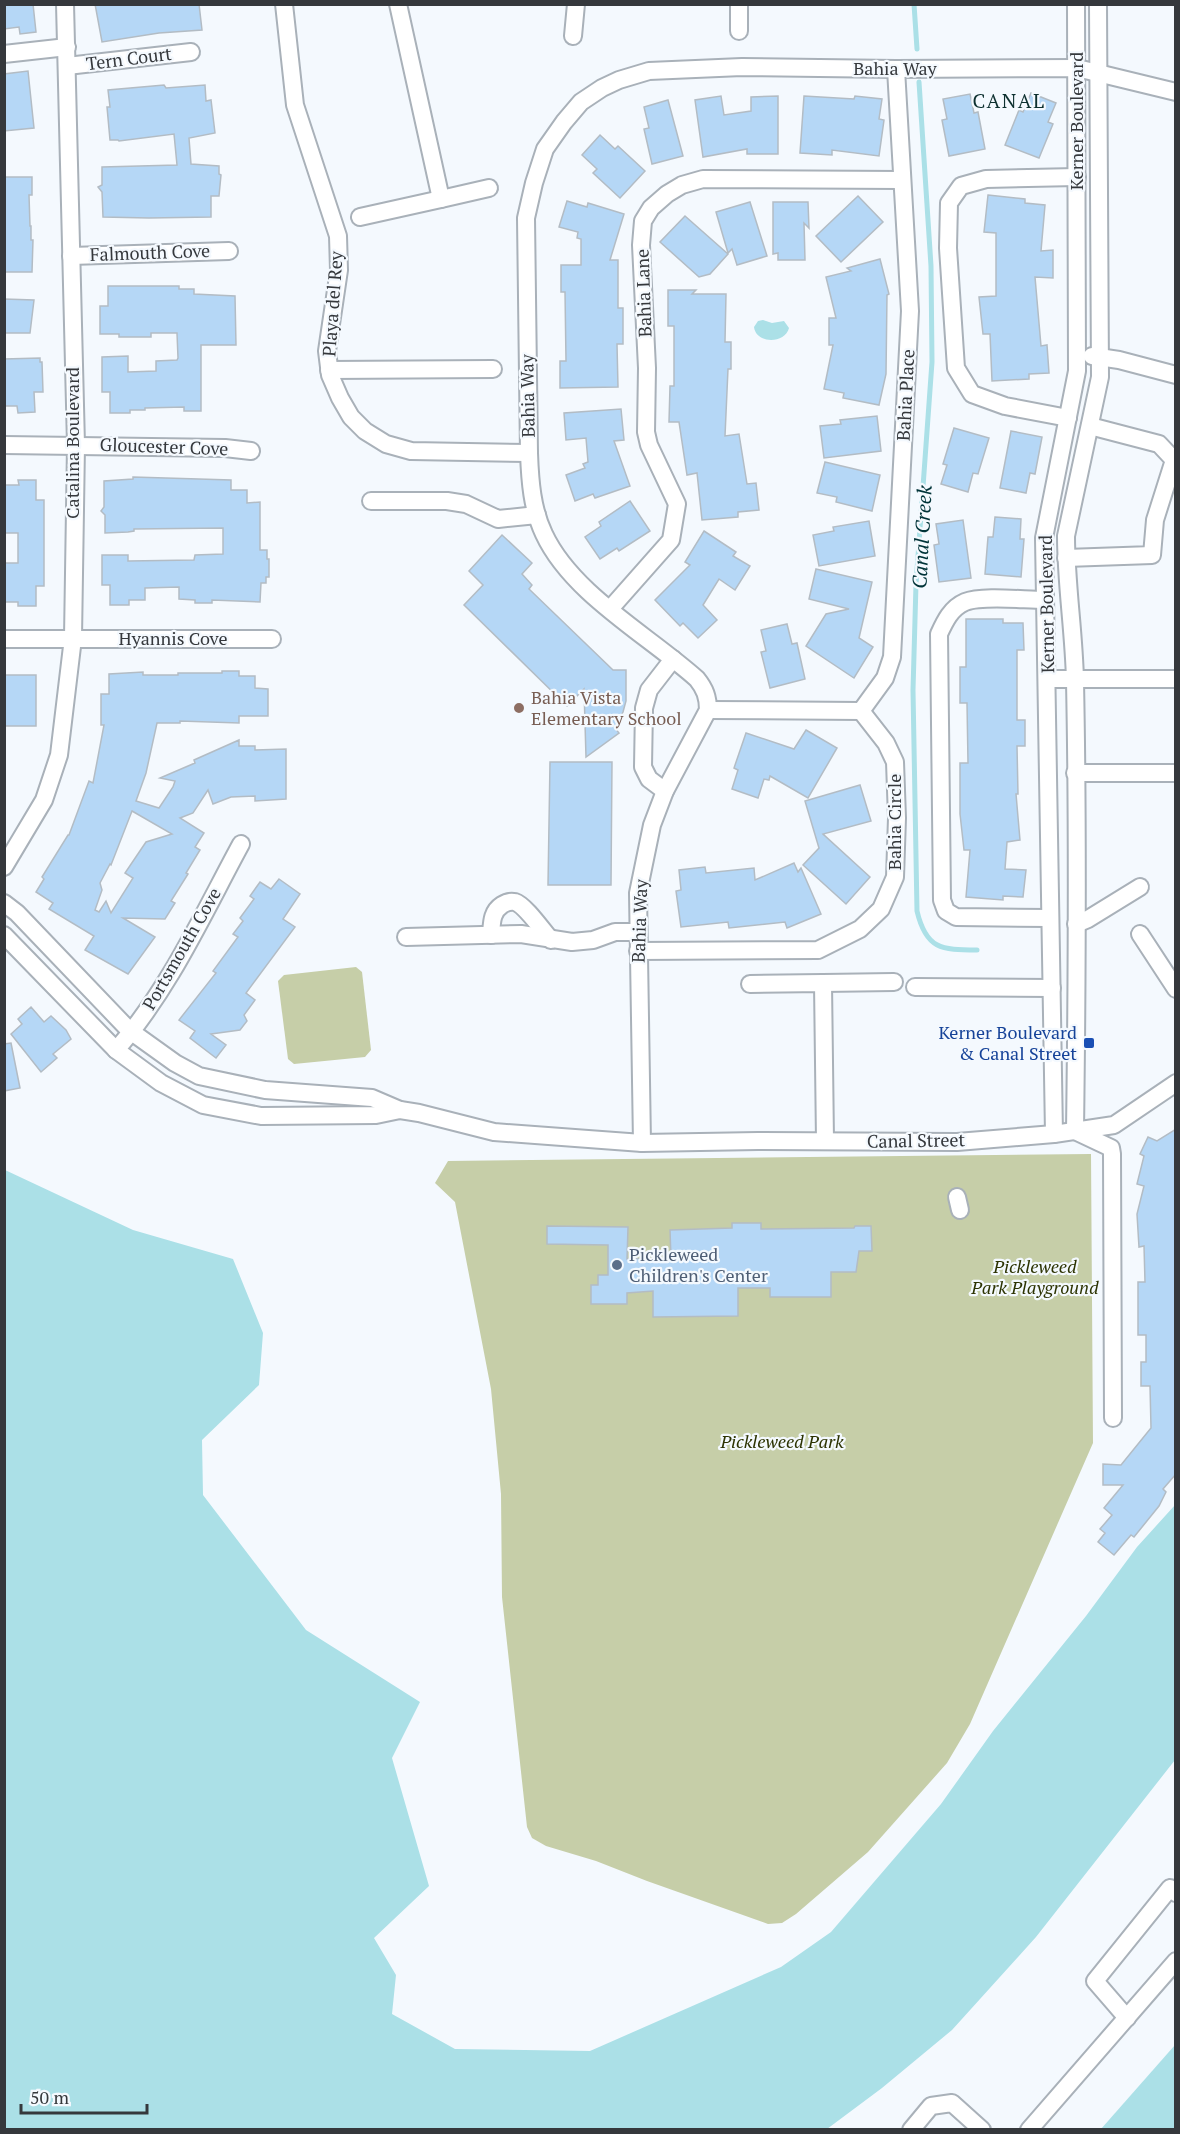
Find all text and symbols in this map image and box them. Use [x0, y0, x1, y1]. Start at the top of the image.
street label: Tern Court [85, 41, 173, 75]
street label: Kerner Boulevard [1064, 52, 1088, 190]
street label: Bahia Way [853, 56, 938, 80]
district label: CANAL [973, 87, 1045, 114]
street label: Falmouth Cove [89, 238, 211, 266]
street label: Bahia Lane [629, 248, 657, 338]
street label: Playa del Rey [316, 250, 348, 357]
street label: Bahia Place [891, 348, 919, 441]
street label: Bahia Way [514, 353, 540, 438]
street label: Catalina Boulevard [60, 367, 84, 519]
street label: Gloucester Cove [99, 432, 229, 460]
water label: Canal Creek [905, 484, 938, 589]
street label: Kerner Boulevard [1033, 535, 1059, 673]
street label: Hyannis Cove [119, 626, 227, 650]
place label: Bahia Vista Elementary School [531, 685, 682, 730]
marker: Bahia Vista Elementary School [512, 701, 526, 715]
street label: Bahia Circle [882, 774, 906, 870]
street label: Bahia Way [626, 878, 652, 963]
street label: Portsmouth Cove [136, 883, 226, 1014]
place label: Kerner Boulevard & Canal Street [939, 1020, 1077, 1065]
marker: Kerner Boulevard & Canal Street [1082, 1036, 1096, 1050]
street label: Canal Street [867, 1127, 966, 1153]
place label: Pickleweed Children's Center [629, 1242, 768, 1287]
park label: Pickleweed Park Playground [970, 1254, 1099, 1299]
marker: Pickleweed Children's Center [610, 1258, 624, 1272]
park label: Pickleweed Park [719, 1429, 844, 1453]
scale bar [21, 2077, 147, 2115]
text: 50 m [30, 2085, 70, 2109]

